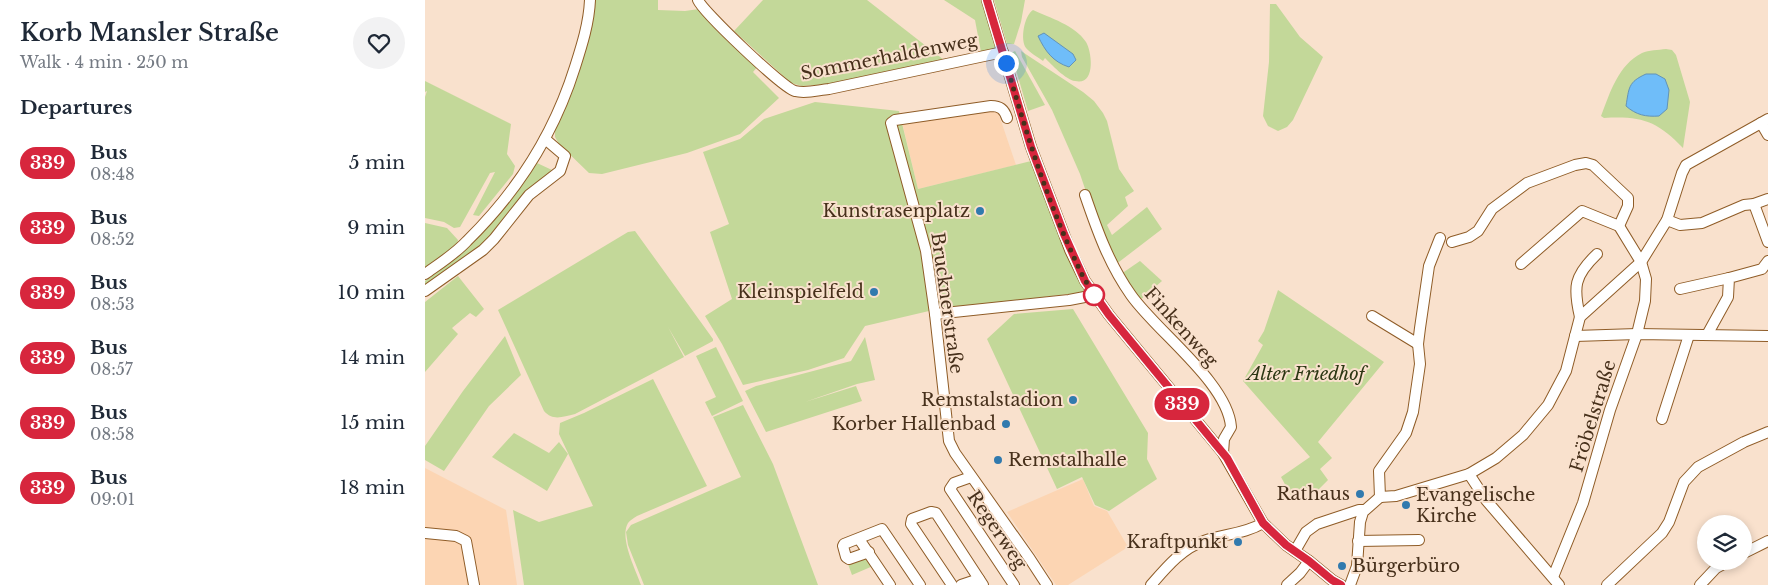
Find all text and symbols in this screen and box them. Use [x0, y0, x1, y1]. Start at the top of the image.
button: heart [353, 17, 405, 69]
text: Korb Mansler Straße [20, 18, 279, 47]
street label: Sommerhaldenweg [799, 29, 980, 85]
your location [994, 51, 1019, 76]
text: Walk · 4 min · 250 m [20, 52, 188, 72]
text: Departures [20, 96, 132, 119]
text: Bus [90, 141, 127, 164]
text: 5 min [349, 151, 405, 174]
text: 339 [30, 152, 65, 174]
text: 08:48 [90, 164, 135, 184]
place label: Kunstrasenplatz [822, 200, 970, 222]
marker: Kunstrasenplatz [974, 205, 986, 217]
text: Bus [90, 206, 127, 229]
text: 9 min [347, 216, 405, 239]
text: 339 [30, 217, 65, 239]
text: 08:52 [90, 229, 135, 249]
street label: Brucknerstraße [926, 231, 968, 375]
text: Bus [90, 271, 127, 294]
text: 10 min [338, 281, 405, 304]
place label: Kleinspielfeld [737, 281, 864, 303]
text: 339 [30, 282, 65, 304]
street label: Finkenweg [1140, 283, 1223, 371]
unlabelled marker [1083, 284, 1105, 306]
marker: Kleinspielfeld [868, 286, 880, 298]
text: 08:53 [90, 294, 135, 314]
text: Bus [90, 336, 127, 359]
text: 14 min [340, 346, 405, 369]
text: 339 [30, 347, 65, 369]
street label: Fröbelstraße [1566, 357, 1620, 475]
text: 08:57 [90, 359, 133, 379]
park label: Alter Friedhof [1245, 363, 1369, 385]
line badge: 339 [1153, 388, 1211, 420]
place label: Remstalstadion [921, 389, 1063, 411]
text: 339 [1164, 393, 1200, 415]
marker: Remstalstadion [1067, 394, 1079, 406]
text: Bus [90, 401, 127, 424]
text: 15 min [340, 411, 405, 434]
text: 339 [30, 412, 65, 434]
place label: Korber Hallenbad [832, 413, 996, 435]
marker: Korber Hallenbad [1000, 418, 1012, 430]
text: 08:58 [90, 424, 135, 444]
place label: Remstalhalle [1008, 449, 1127, 471]
marker: Remstalhalle [992, 454, 1004, 466]
text: Bus [90, 466, 127, 489]
text: 18 min [340, 476, 405, 499]
text: 339 [30, 477, 65, 499]
place label: Rathaus [1276, 483, 1350, 505]
place label: Evangelische Kirche [1416, 484, 1535, 527]
street label: Regerweg [963, 487, 1031, 574]
marker: Rathaus [1354, 488, 1366, 500]
text: 09:01 [90, 489, 135, 509]
marker: Evangelische Kirche [1400, 499, 1412, 511]
map controls [1697, 515, 1752, 570]
button: layers [1697, 515, 1752, 570]
place label: Kraftpunkt [1127, 531, 1228, 553]
marker: Kraftpunkt [1232, 536, 1244, 548]
place label: Bürgerbüro [1352, 555, 1460, 577]
marker: Bürgerbüro [1336, 560, 1348, 572]

